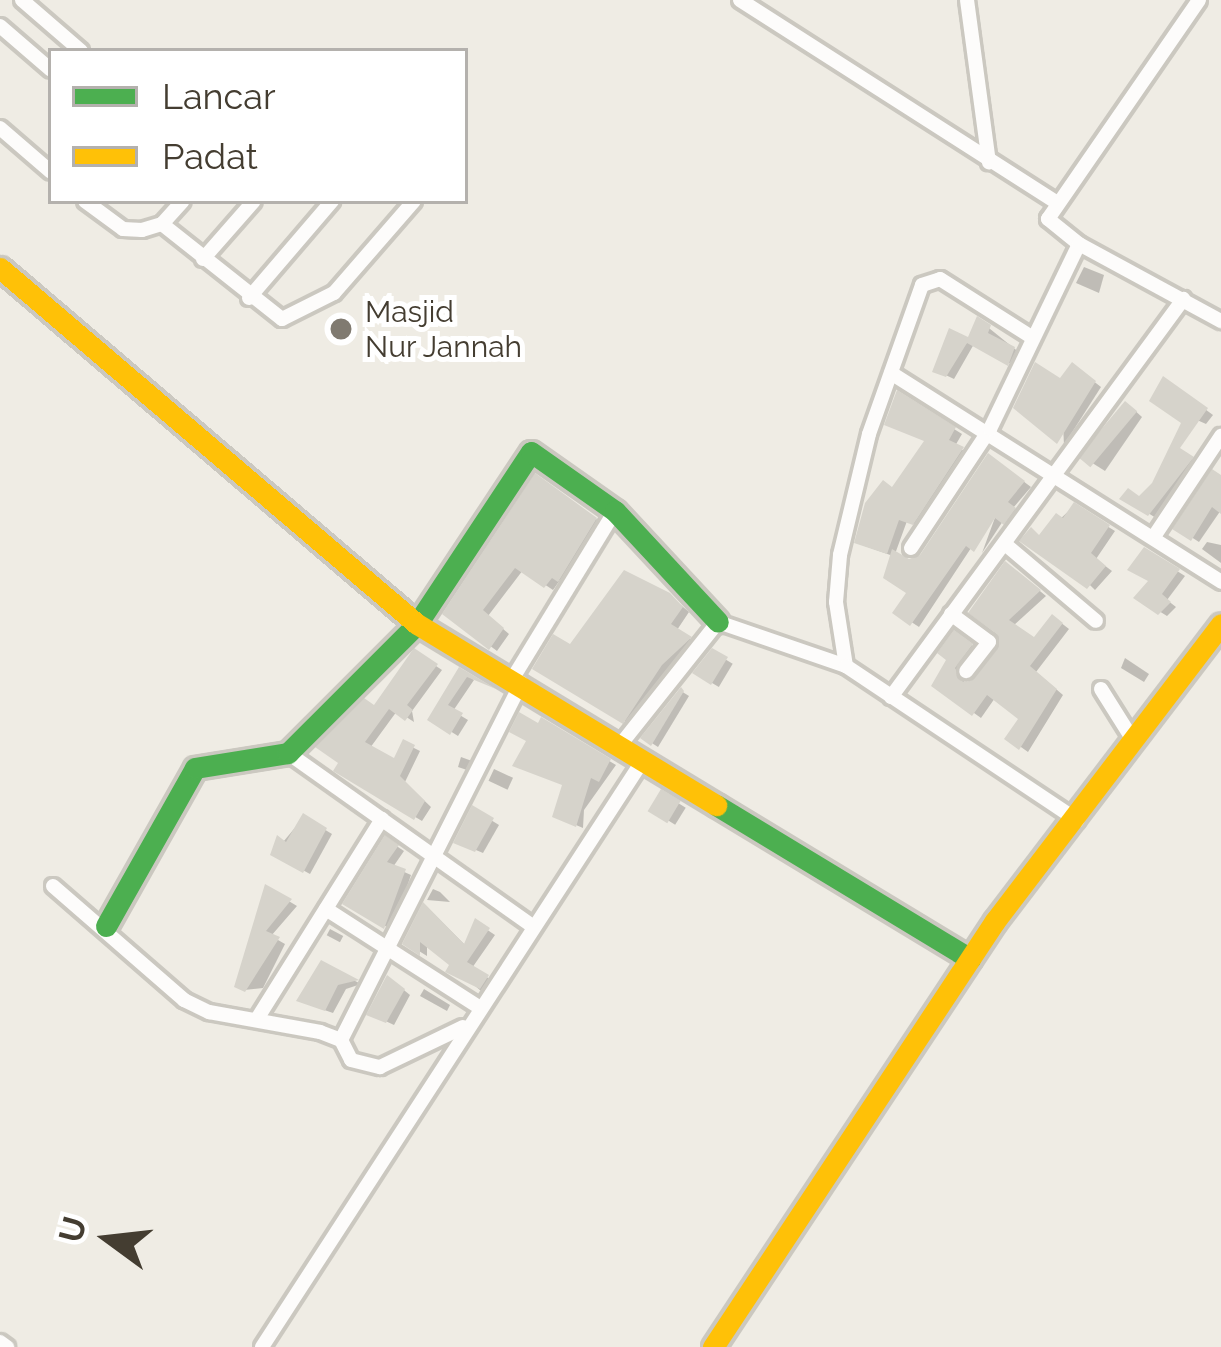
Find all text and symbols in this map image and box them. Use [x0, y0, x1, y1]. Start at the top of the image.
legend [48, 48, 468, 204]
text: Lancar [162, 75, 276, 117]
text: Padat [162, 135, 258, 177]
place label: Masjid Nur Jannah [365, 294, 524, 364]
marker: Masjid Nur Jannah [328, 316, 354, 342]
north arrow [48, 1179, 168, 1299]
text: U [51, 1213, 95, 1247]

